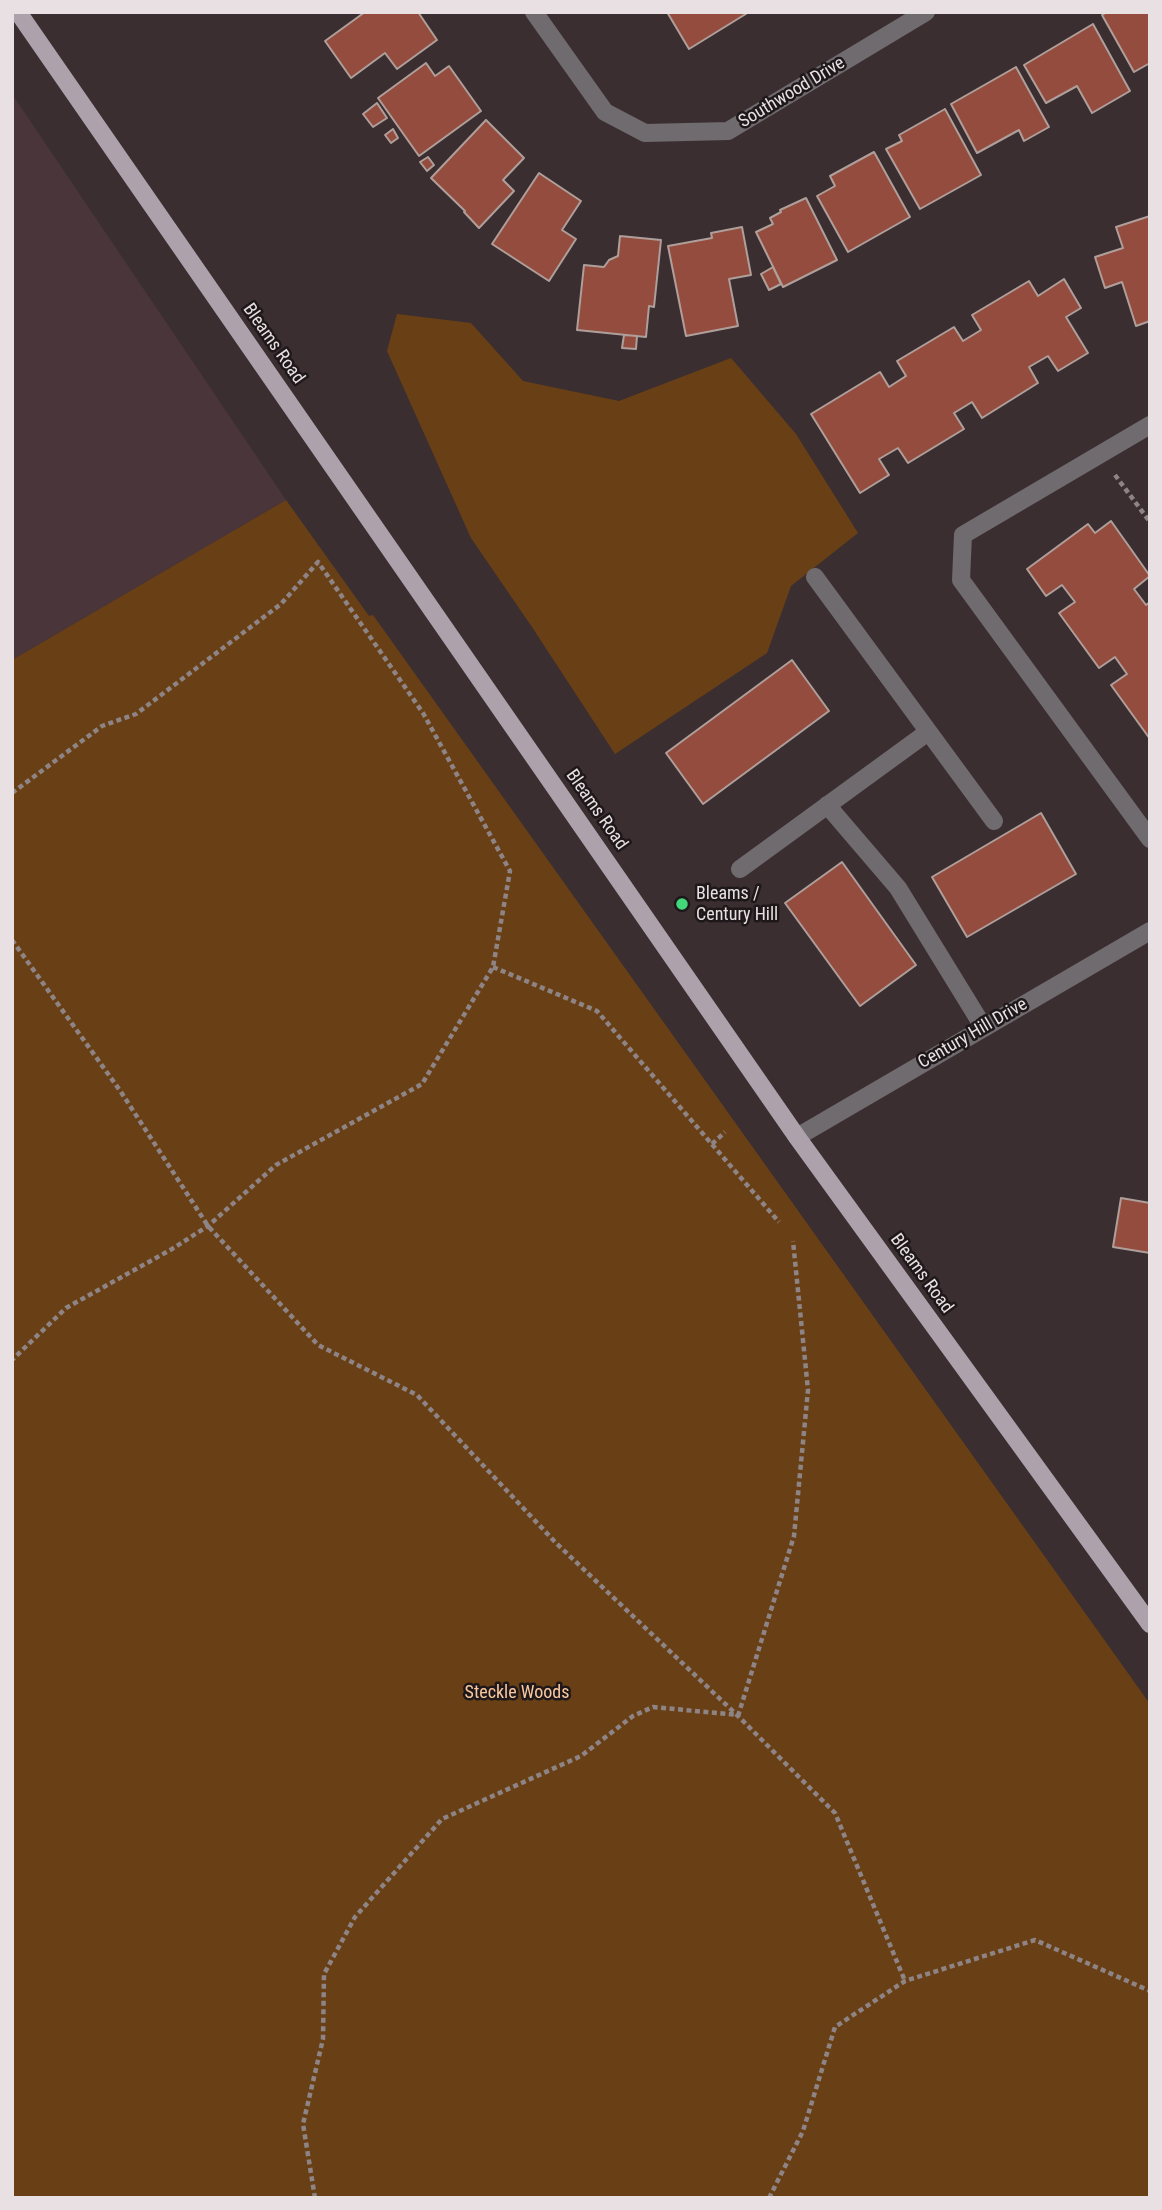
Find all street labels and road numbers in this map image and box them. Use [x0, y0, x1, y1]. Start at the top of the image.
street label: Southwood Drive [735, 53, 849, 133]
street label: Bleams Road [237, 300, 309, 388]
street label: Bleams Road [560, 766, 632, 854]
street label: Century Hill Drive [915, 994, 1031, 1074]
street label: Bleams Road [885, 1230, 957, 1318]

